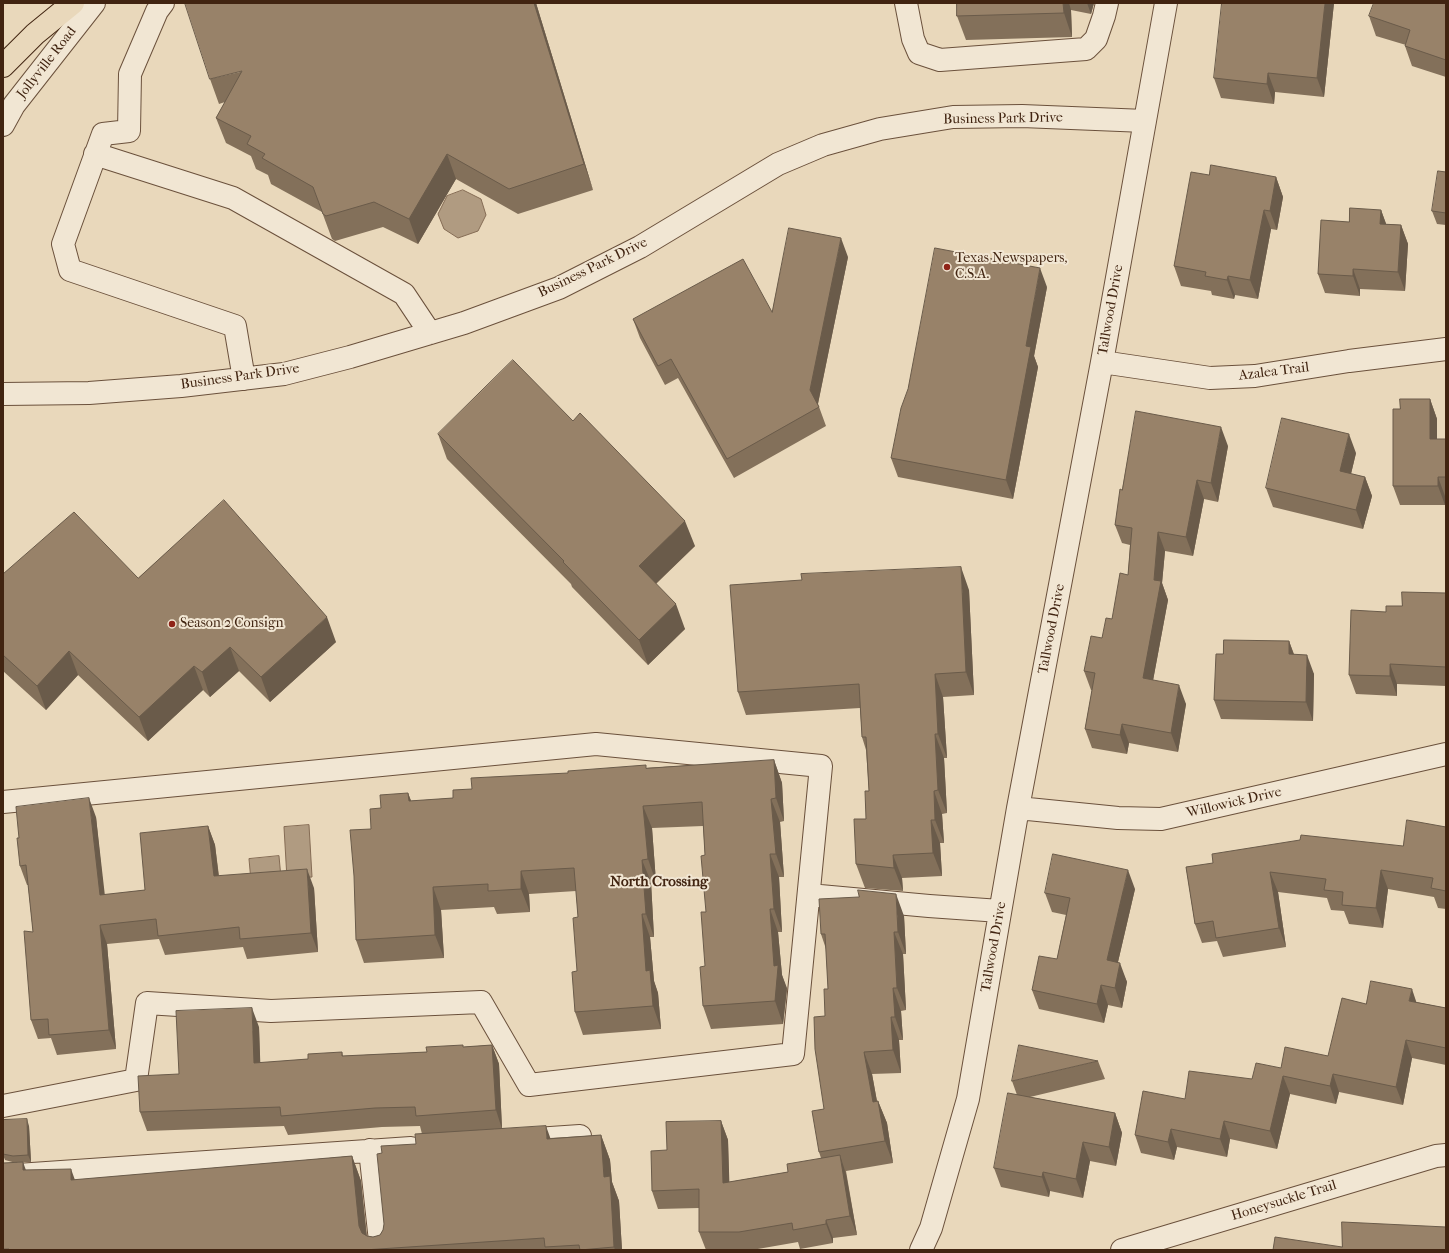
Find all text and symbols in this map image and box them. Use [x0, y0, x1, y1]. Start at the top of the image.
street label: Jollyville Road [14, 24, 80, 102]
street label: Business Park Drive [943, 110, 1063, 128]
street label: Business Park Drive [536, 234, 650, 302]
place label: Texas Newspapers, C.S.A. [955, 251, 1067, 284]
marker: Texas Newspapers, C.S.A. [942, 262, 952, 272]
street label: Tallwood Drive [1095, 263, 1127, 357]
street label: Azalea Trail [1238, 359, 1310, 385]
street label: Business Park Drive [180, 360, 300, 394]
street label: Tallwood Drive [1035, 582, 1069, 676]
place label: Season 2 Consign [180, 616, 284, 632]
marker: Season 2 Consign [167, 619, 177, 629]
street label: Willowick Drive [1185, 784, 1283, 822]
district label: North Crossing [610, 873, 708, 891]
street label: Tallwood Drive [978, 900, 1010, 994]
street label: Honeysuckle Trail [1229, 1177, 1339, 1225]

